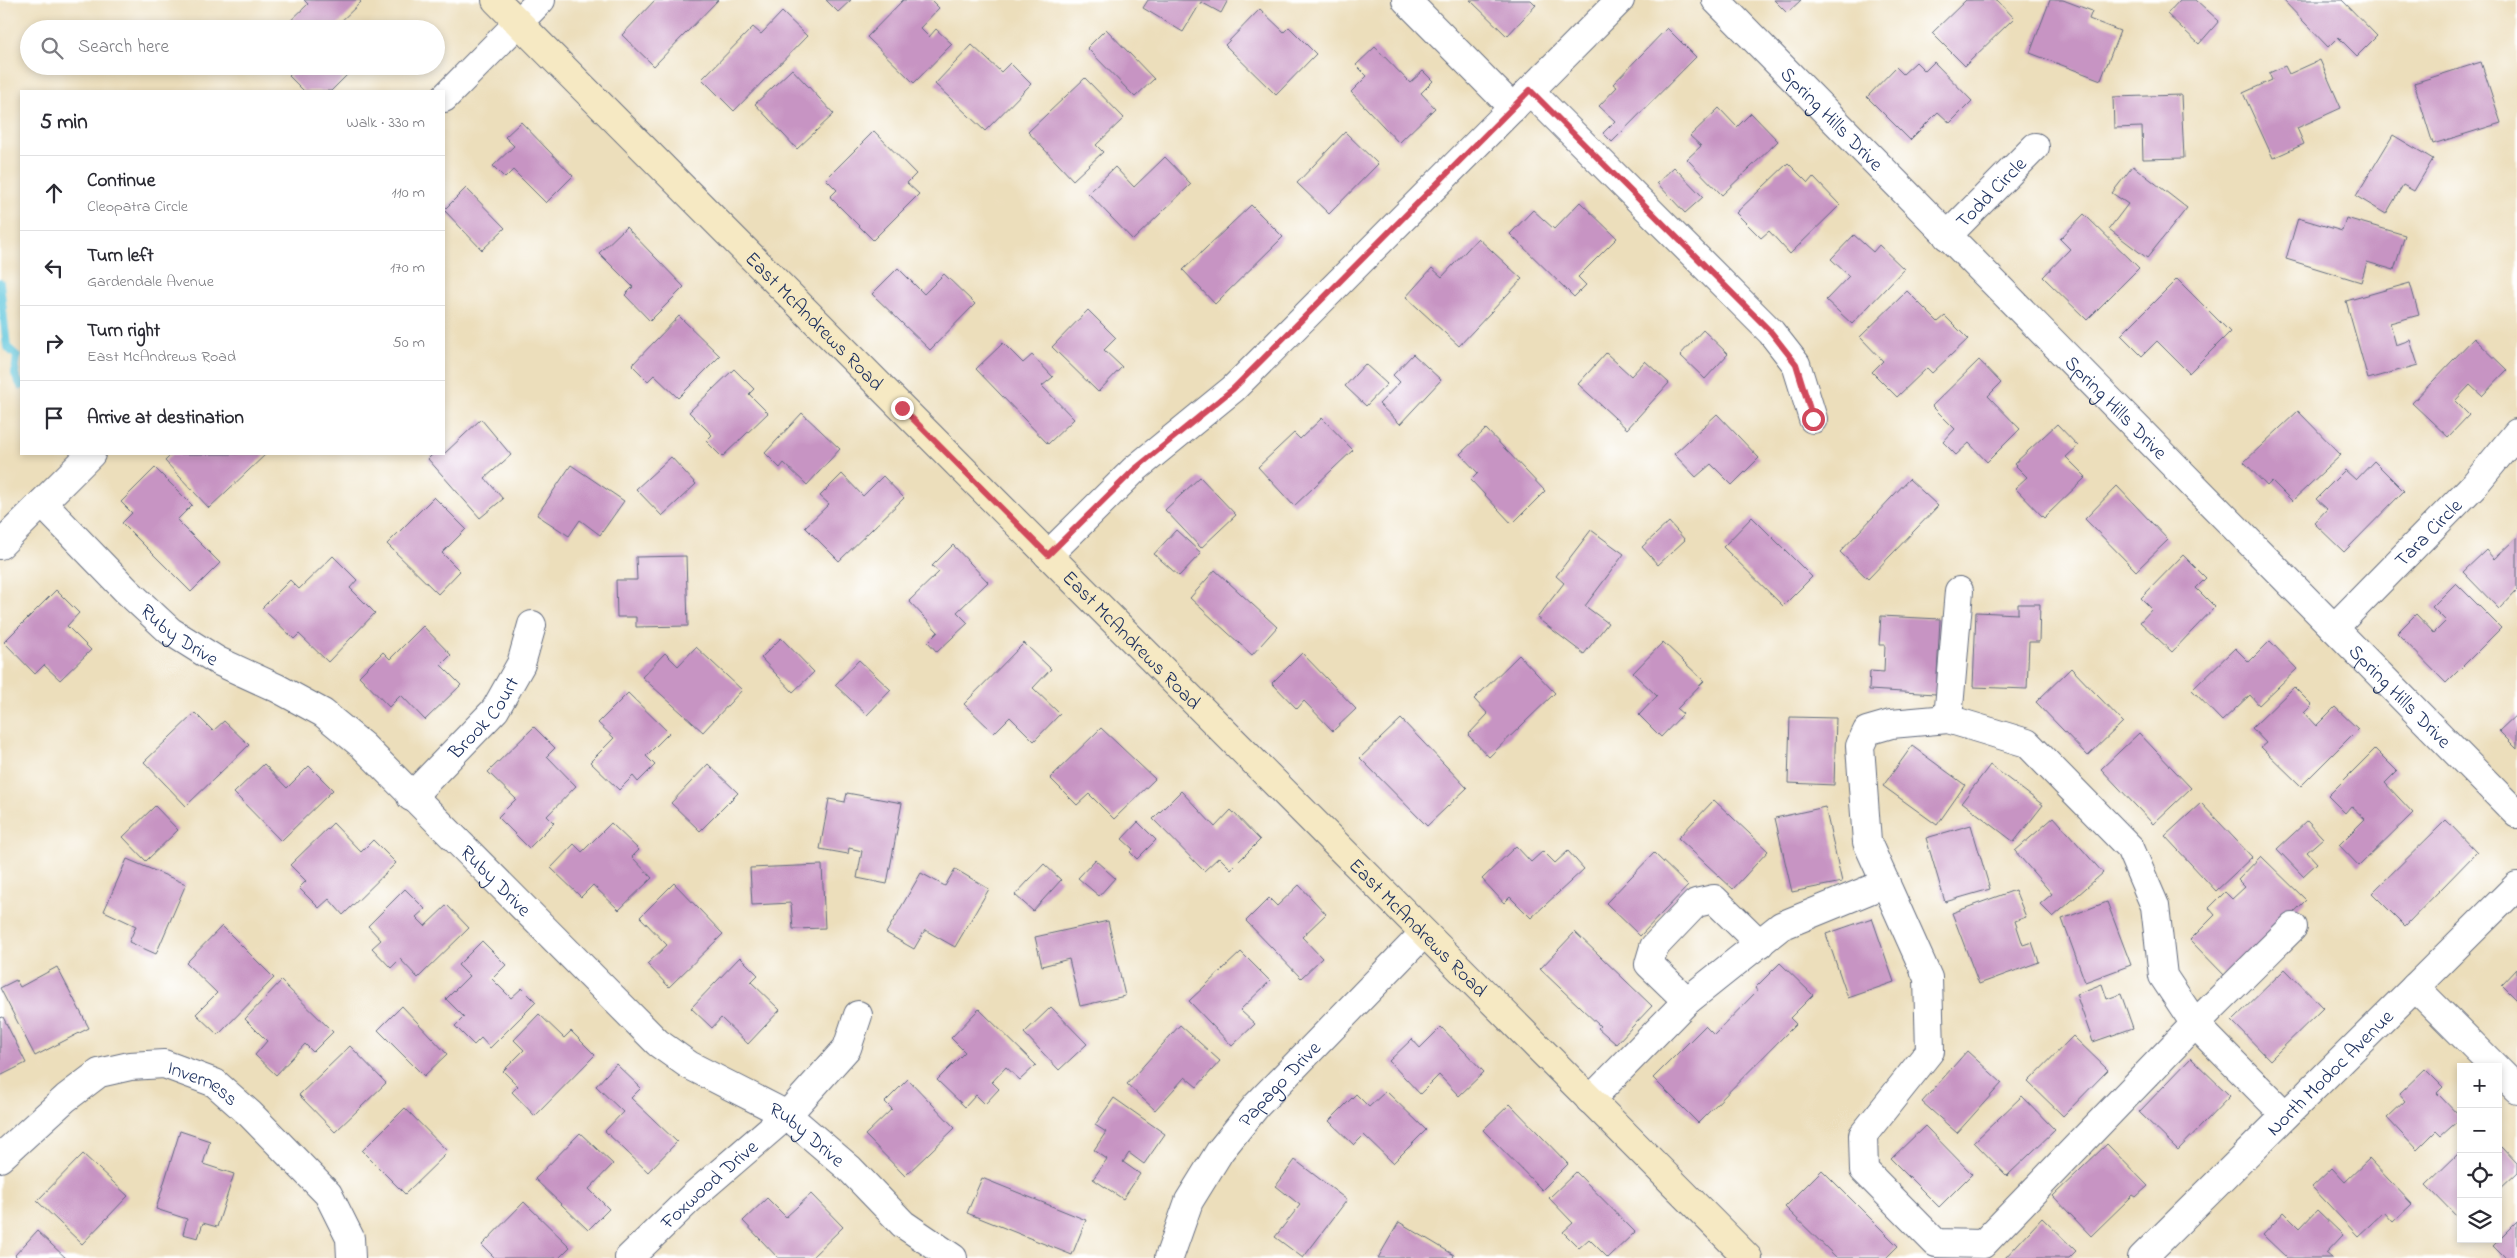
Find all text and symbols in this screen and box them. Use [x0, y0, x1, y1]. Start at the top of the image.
search box [20, 20, 445, 75]
icon: search [38, 34, 66, 62]
text: Search here [78, 34, 169, 61]
street label: Spring Hills Drive [1772, 61, 1889, 179]
text: 5 min [40, 108, 88, 138]
text: Walk · 330 m [346, 111, 425, 135]
street label: Todd Circle [1950, 151, 2035, 236]
text: Continue [87, 168, 155, 195]
icon: ahead [40, 179, 68, 207]
text: 110 m [391, 181, 425, 205]
text: Cleopatra Circle [87, 195, 188, 219]
text: Turn left [87, 243, 154, 270]
street label: East McAndrews Road [737, 246, 889, 398]
icon: left [40, 254, 68, 282]
text: 170 m [390, 256, 425, 280]
text: Gardendale Avenue [87, 270, 214, 294]
text: Turn right [87, 318, 160, 345]
icon: right [40, 329, 68, 357]
text: 50 m [393, 331, 425, 355]
text: East McAndrews Road [87, 345, 236, 369]
street label: Spring Hills Drive [2057, 350, 2173, 468]
route end [891, 397, 914, 420]
icon: arrive [40, 404, 68, 432]
text: Arrive at destination [87, 405, 244, 432]
route start [1802, 408, 1825, 431]
street label: Tara Circle [2389, 493, 2470, 575]
street label: East McAndrews Road [1055, 565, 1207, 717]
street label: Ruby Drive [132, 598, 223, 675]
street label: Spring Hills Drive [2341, 639, 2457, 756]
street label: Brook Court [442, 672, 528, 768]
street label: Ruby Drive [452, 840, 537, 925]
street label: East McAndrews Road [1341, 853, 1493, 1005]
street label: North Modoc Avenue [2261, 1004, 2402, 1144]
street label: Papago Drive [1233, 1035, 1329, 1134]
street label: Inverness [163, 1054, 244, 1114]
map controls [2457, 1063, 2502, 1243]
button: + [2457, 1063, 2502, 1108]
street label: Ruby Drive [763, 1096, 850, 1175]
button: − [2457, 1108, 2502, 1153]
street label: Foxwood Drive [654, 1134, 766, 1238]
button: locate [2457, 1153, 2502, 1198]
button: layers [2457, 1198, 2502, 1243]

